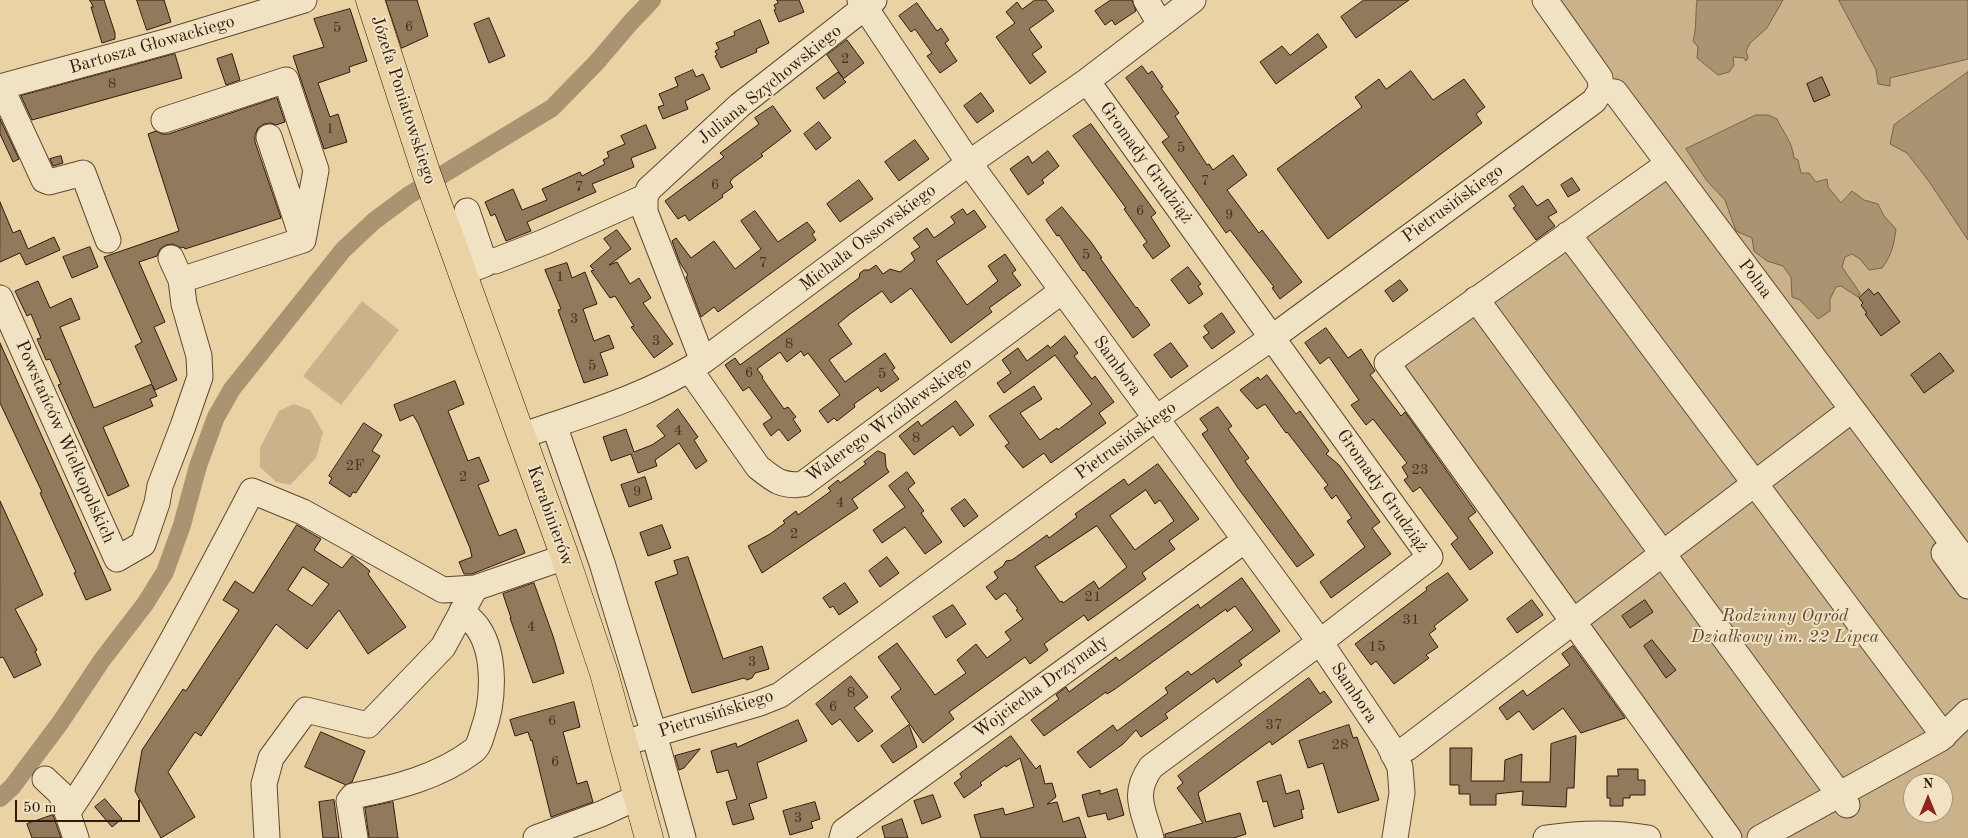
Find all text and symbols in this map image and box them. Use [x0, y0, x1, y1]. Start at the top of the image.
street label: Bartosza Głowackiego [67, 11, 237, 79]
street label: Józefa Poniatowskiego [365, 13, 441, 187]
house number: 6 [405, 18, 413, 36]
house number: 5 [333, 19, 341, 37]
street label: Juliana Szychowskiego [694, 20, 846, 150]
house number: 2 [841, 50, 849, 68]
house number: 8 [108, 75, 116, 93]
street label: Gromady Grudziąż [1095, 98, 1197, 228]
house number: 1 [326, 120, 334, 138]
house number: 5 [1177, 139, 1185, 157]
street label: Pietrusińskiego [1398, 160, 1508, 248]
house number: 7 [1201, 172, 1209, 190]
house number: 6 [711, 176, 719, 194]
house number: 7 [575, 178, 583, 196]
street label: Michała Ossowskiego [796, 180, 940, 296]
house number: 6 [1136, 202, 1144, 220]
house number: 9 [1225, 206, 1233, 224]
house number: 5 [1082, 246, 1090, 264]
house number: 7 [759, 254, 767, 272]
street label: Polna [1733, 255, 1777, 303]
house number: 1 [556, 268, 564, 286]
house number: 3 [570, 310, 578, 328]
house number: 3 [652, 332, 660, 350]
street label: Sambora [1088, 332, 1146, 400]
house number: 8 [785, 335, 793, 353]
street label: Powstańców Wielkopolskich [10, 337, 120, 547]
street label: Walerego Wróblewskiego [802, 352, 976, 488]
house number: 5 [588, 357, 596, 375]
house number: 6 [745, 364, 753, 382]
house number: 5 [878, 365, 886, 383]
street label: Pietrusińskiego [1071, 397, 1181, 485]
house number: 4 [674, 422, 682, 440]
street label: Gromady Grudziąż [1331, 425, 1433, 557]
house number: 8 [912, 429, 920, 447]
house number: 2F [346, 457, 364, 475]
house number: 23 [1411, 461, 1429, 479]
street label: Karabinierów [522, 463, 578, 569]
house number: 2 [459, 468, 467, 486]
house number: 9 [633, 483, 641, 501]
house number: 4 [836, 494, 844, 512]
house number: 2 [790, 525, 798, 543]
house number: 21 [1084, 588, 1102, 606]
park label: Rodzinny Ogród Działkowy im. 22 Lipca [1691, 605, 1879, 648]
house number: 31 [1402, 611, 1420, 629]
house number: 4 [527, 618, 535, 636]
street label: Wojciecha Drzymały [969, 631, 1113, 743]
house number: 15 [1368, 638, 1386, 656]
house number: 3 [748, 653, 756, 671]
street label: Sambora [1326, 658, 1382, 728]
house number: 8 [847, 684, 855, 702]
street label: Pietrusińskiego [656, 685, 776, 743]
house number: 6 [829, 698, 837, 716]
house number: 6 [548, 712, 556, 730]
house number: 37 [1265, 716, 1283, 734]
house number: 28 [1331, 736, 1349, 754]
house number: 6 [551, 753, 559, 771]
north arrow [1903, 773, 1953, 823]
text: N [1923, 777, 1933, 791]
scale bar [18, 790, 142, 822]
text: 50 m [23, 801, 57, 816]
house number: 3 [794, 809, 802, 827]

